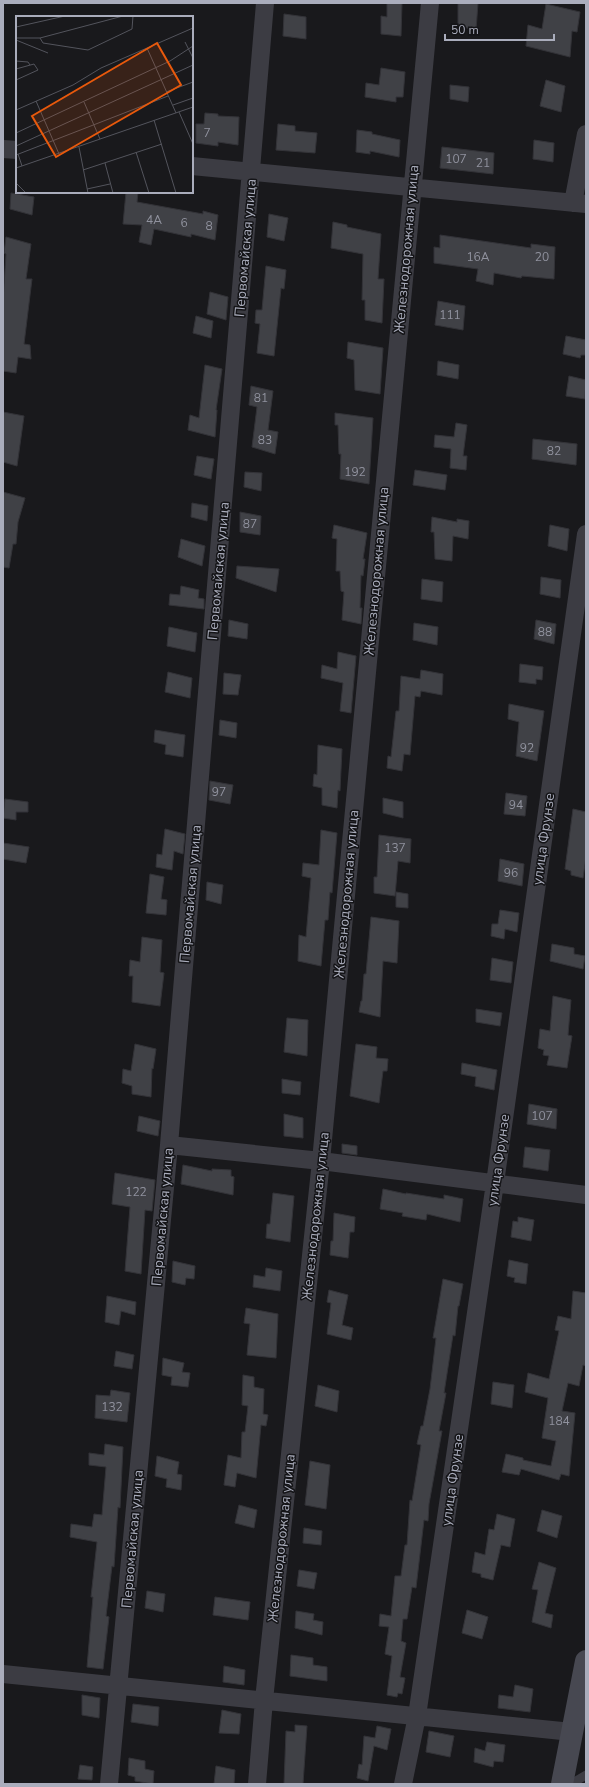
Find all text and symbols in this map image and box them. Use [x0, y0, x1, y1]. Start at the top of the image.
inset map [16, 16, 193, 193]
scale bar [445, 16, 554, 42]
text: 50 m [451, 22, 479, 38]
house number: 7 [203, 125, 211, 141]
house number: 107 [445, 151, 467, 167]
house number: 21 [476, 155, 490, 171]
street label: Железнодорожная улица [390, 164, 423, 334]
street label: Первомайская улица [230, 178, 261, 318]
house number: 4А [146, 212, 162, 228]
house number: 6 [180, 215, 188, 231]
house number: 8 [205, 218, 213, 234]
house number: 16А [466, 249, 490, 265]
house number: 20 [535, 249, 549, 265]
house number: 111 [439, 307, 461, 323]
house number: 81 [254, 390, 268, 406]
house number: 83 [258, 432, 272, 448]
house number: 82 [547, 443, 561, 459]
house number: 192 [344, 464, 366, 480]
street label: Железнодорожная улица [360, 486, 393, 656]
street label: Первомайская улица [203, 501, 234, 641]
house number: 87 [243, 516, 257, 532]
house number: 88 [538, 624, 552, 640]
house number: 92 [520, 740, 534, 756]
house number: 97 [212, 784, 226, 800]
street label: улица Фрунзе [528, 792, 559, 886]
house number: 94 [509, 797, 523, 813]
street label: Железнодорожная улица [330, 809, 363, 979]
street label: Первомайская улица [175, 824, 206, 964]
house number: 137 [384, 840, 406, 856]
house number: 96 [504, 865, 518, 881]
house number: 107 [531, 1108, 553, 1124]
street label: улица Фрунзе [483, 1113, 514, 1207]
street label: Железнодорожная улица [297, 1131, 334, 1301]
street label: Первомайская улица [147, 1147, 178, 1287]
house number: 122 [125, 1184, 147, 1200]
house number: 132 [101, 1399, 123, 1415]
house number: 184 [548, 1413, 570, 1429]
street label: улица Фрунзе [437, 1433, 468, 1527]
street label: Железнодорожная улица [263, 1453, 300, 1623]
street label: Первомайская улица [117, 1469, 148, 1609]

